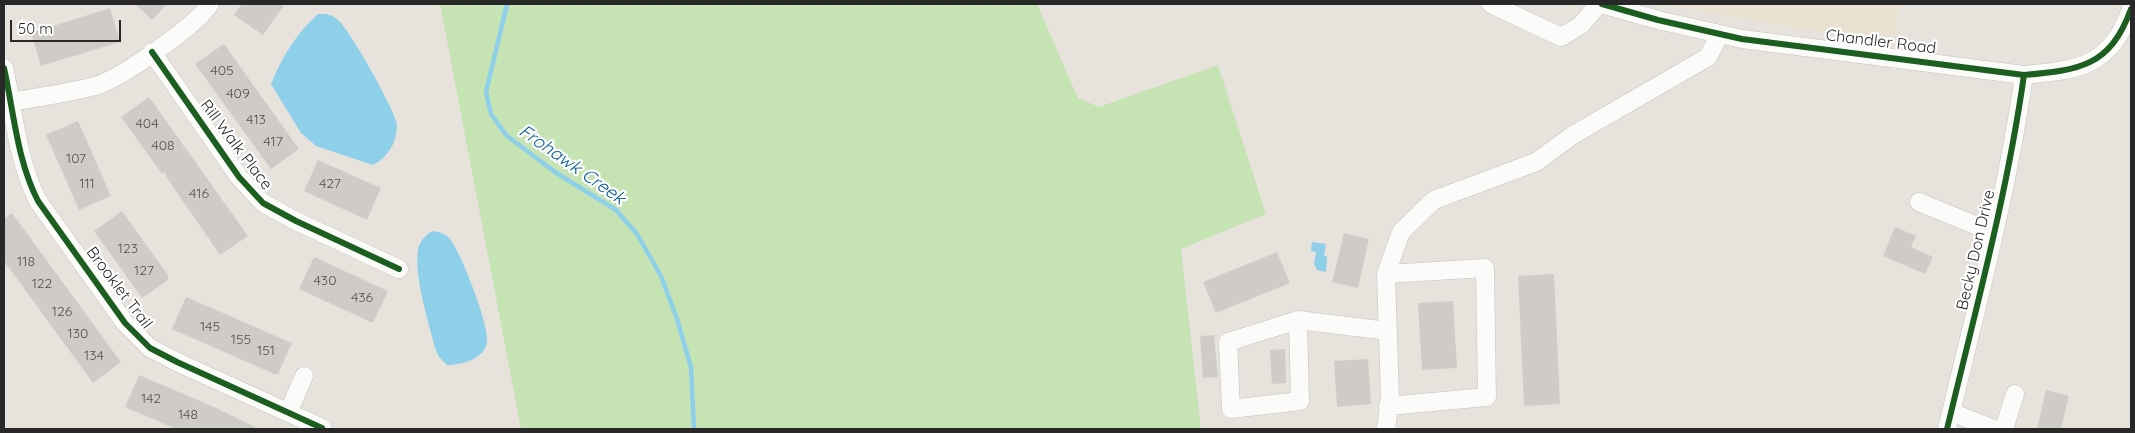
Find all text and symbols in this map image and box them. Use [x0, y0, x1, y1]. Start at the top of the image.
scale bar [12, 10, 124, 42]
text: 50 m [18, 19, 53, 38]
street label: Chandler Road [1825, 26, 1937, 58]
house number: 405 [210, 63, 234, 79]
house number: 409 [226, 86, 250, 102]
street label: Rill Walk Place [196, 96, 276, 194]
house number: 413 [246, 112, 266, 128]
house number: 404 [135, 116, 159, 132]
water label: Frohawk Creek [515, 120, 629, 210]
house number: 417 [263, 134, 283, 150]
house number: 408 [151, 138, 175, 154]
house number: 107 [66, 151, 86, 167]
house number: 111 [79, 176, 95, 192]
house number: 427 [319, 176, 341, 192]
house number: 416 [189, 186, 209, 202]
street label: Becky Don Drive [1953, 188, 1999, 312]
house number: 123 [118, 241, 138, 257]
street label: Brooklet Trail [82, 243, 156, 333]
house number: 118 [17, 254, 35, 270]
house number: 127 [134, 263, 154, 279]
house number: 430 [313, 273, 337, 289]
house number: 122 [32, 276, 52, 292]
house number: 436 [351, 290, 373, 306]
house number: 126 [52, 304, 72, 320]
house number: 145 [200, 319, 220, 335]
house number: 130 [68, 326, 88, 342]
house number: 155 [231, 332, 251, 348]
house number: 151 [257, 343, 275, 359]
house number: 134 [84, 348, 104, 364]
house number: 142 [141, 391, 161, 407]
house number: 148 [178, 407, 198, 423]

